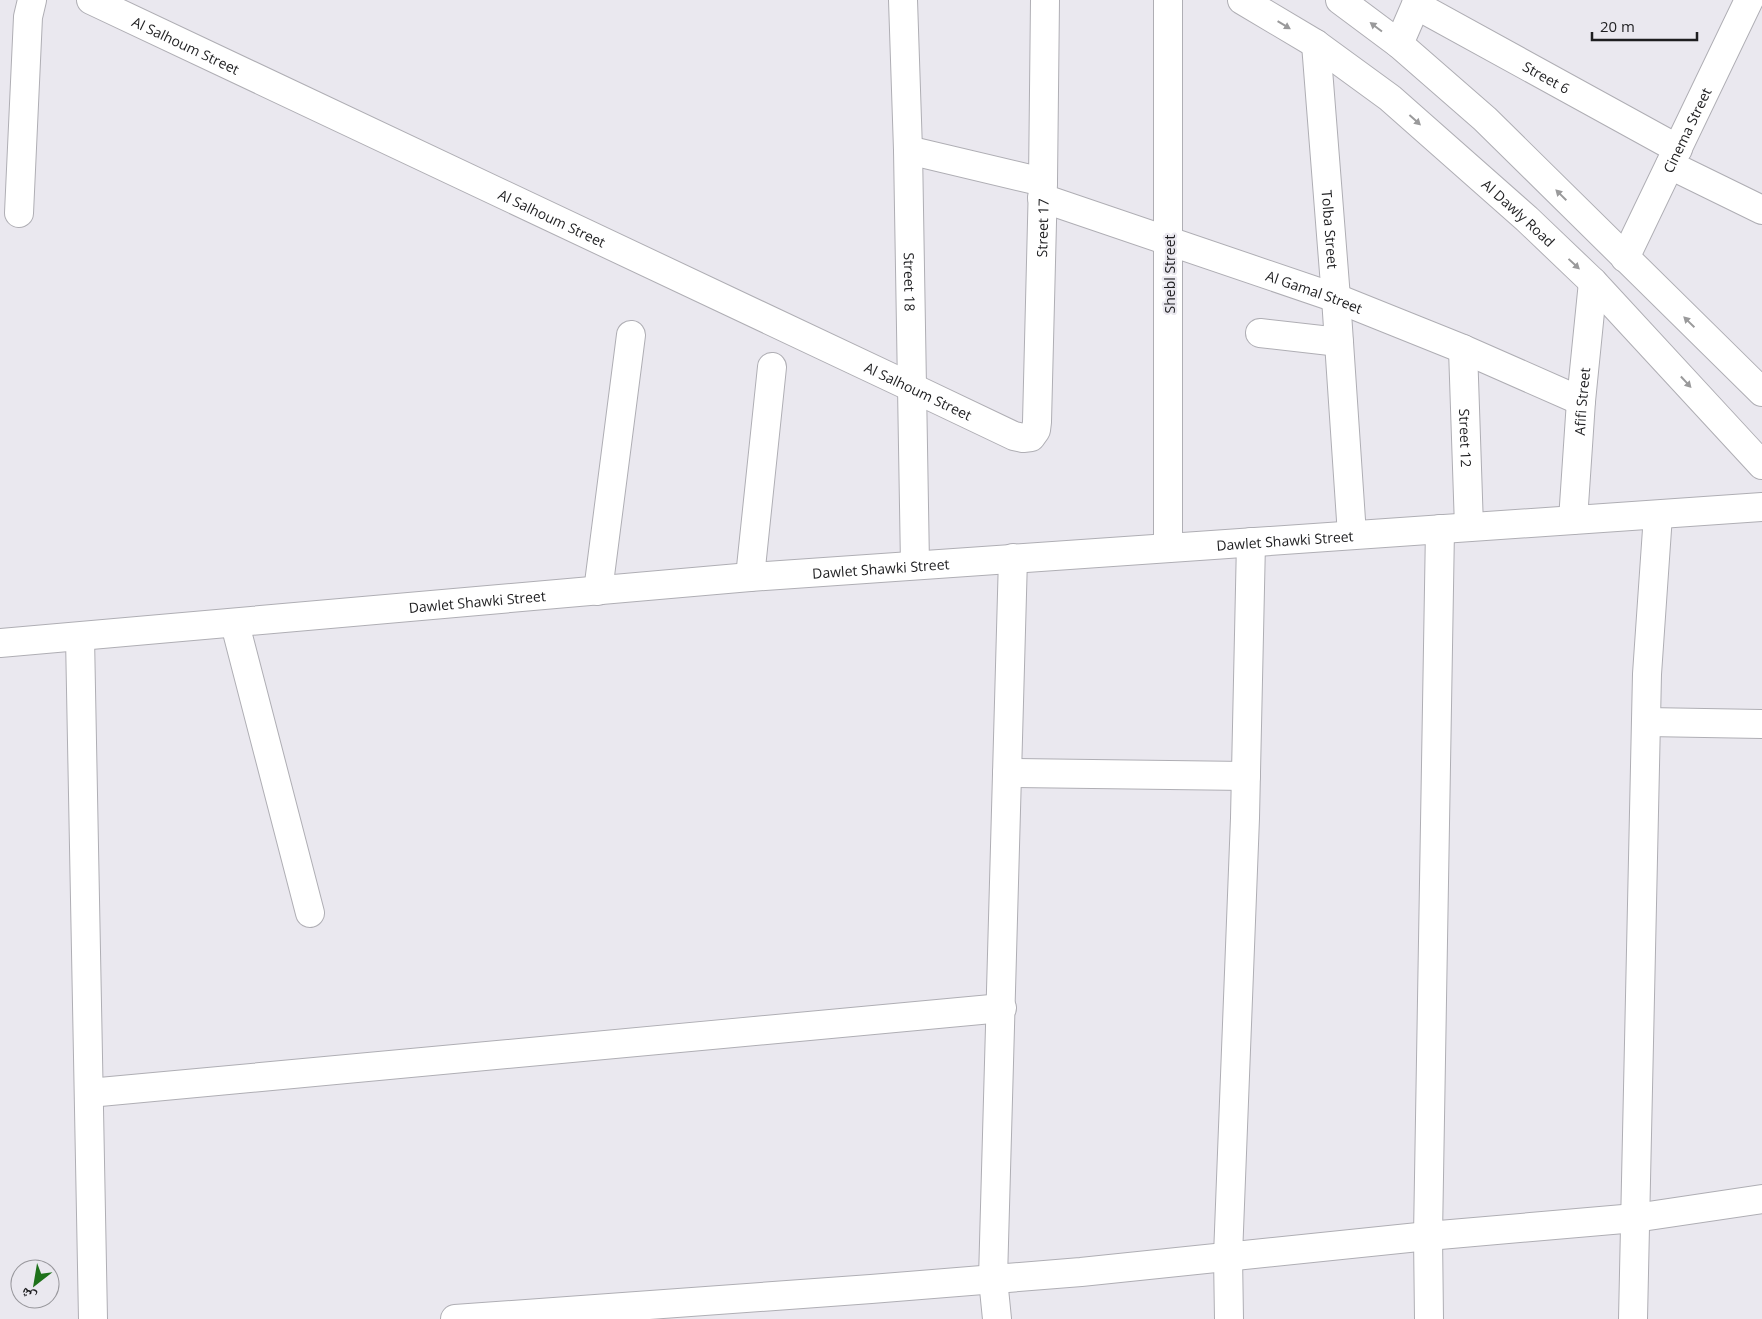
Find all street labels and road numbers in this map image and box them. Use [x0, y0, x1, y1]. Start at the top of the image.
street label: Al Salhoum Street [129, 11, 243, 78]
street label: Street 6 [1520, 56, 1573, 97]
street label: Cinema Street [1658, 84, 1715, 176]
street label: Al Dawly Road [1478, 174, 1559, 251]
street label: Al Salhoum Street [496, 184, 609, 251]
street label: Tolba Street [1318, 189, 1343, 269]
street label: Street 17 [1032, 198, 1052, 257]
street label: Shebl Street [1160, 235, 1179, 313]
street label: Street 18 [900, 252, 920, 311]
street label: Al Gamal Street [1264, 265, 1366, 317]
street label: Al Salhoum Street [862, 357, 975, 424]
street label: Afifi Street [1569, 366, 1594, 436]
street label: Street 12 [1456, 408, 1476, 468]
street label: Dawlet Shawki Street [1216, 526, 1354, 554]
street label: Dawlet Shawki Street [812, 554, 950, 582]
street label: Dawlet Shawki Street [408, 586, 546, 617]

